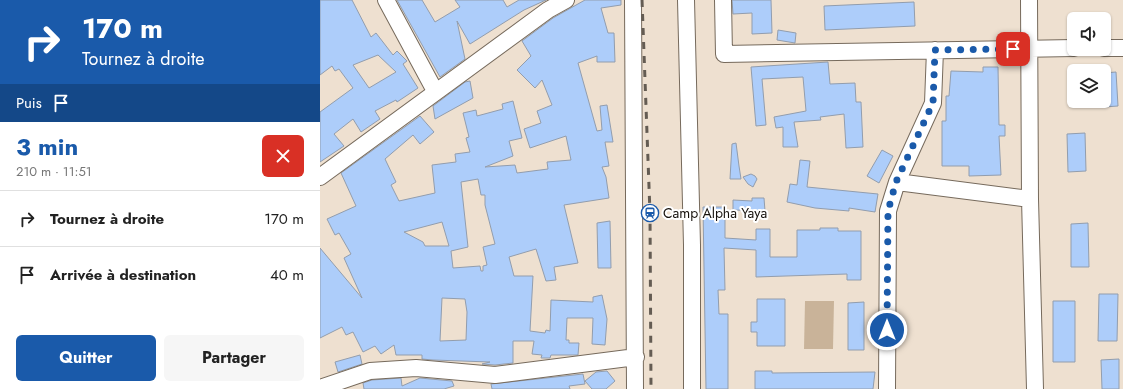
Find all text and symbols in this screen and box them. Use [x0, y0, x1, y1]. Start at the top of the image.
text: 170 m [82, 8, 163, 49]
map controls [1067, 12, 1111, 108]
button: sound [1067, 12, 1111, 56]
icon: right [16, 16, 68, 68]
pin [996, 32, 1030, 66]
icon: arrive [1002, 38, 1024, 60]
text: Tournez à droite [82, 46, 205, 72]
button: layers [1067, 64, 1111, 108]
text: Puis [16, 92, 42, 114]
icon: arrive [50, 92, 72, 114]
text: 3 min [16, 129, 78, 164]
button: close [262, 135, 304, 177]
text: 210 m · 11:51 [16, 162, 92, 181]
station icon: Camp Alpha Yaya [640, 203, 660, 223]
place label: Camp Alpha Yaya [663, 203, 767, 223]
icon: right [16, 208, 38, 230]
text: Tournez à droite [50, 208, 164, 230]
text: 170 m [264, 208, 304, 230]
icon: arrive [16, 264, 38, 286]
text: Arrivée à destination [50, 264, 196, 286]
text: 40 m [270, 264, 304, 286]
position arrow [866, 309, 908, 351]
button: Quitter [16, 335, 156, 381]
button: Partager [164, 335, 304, 381]

